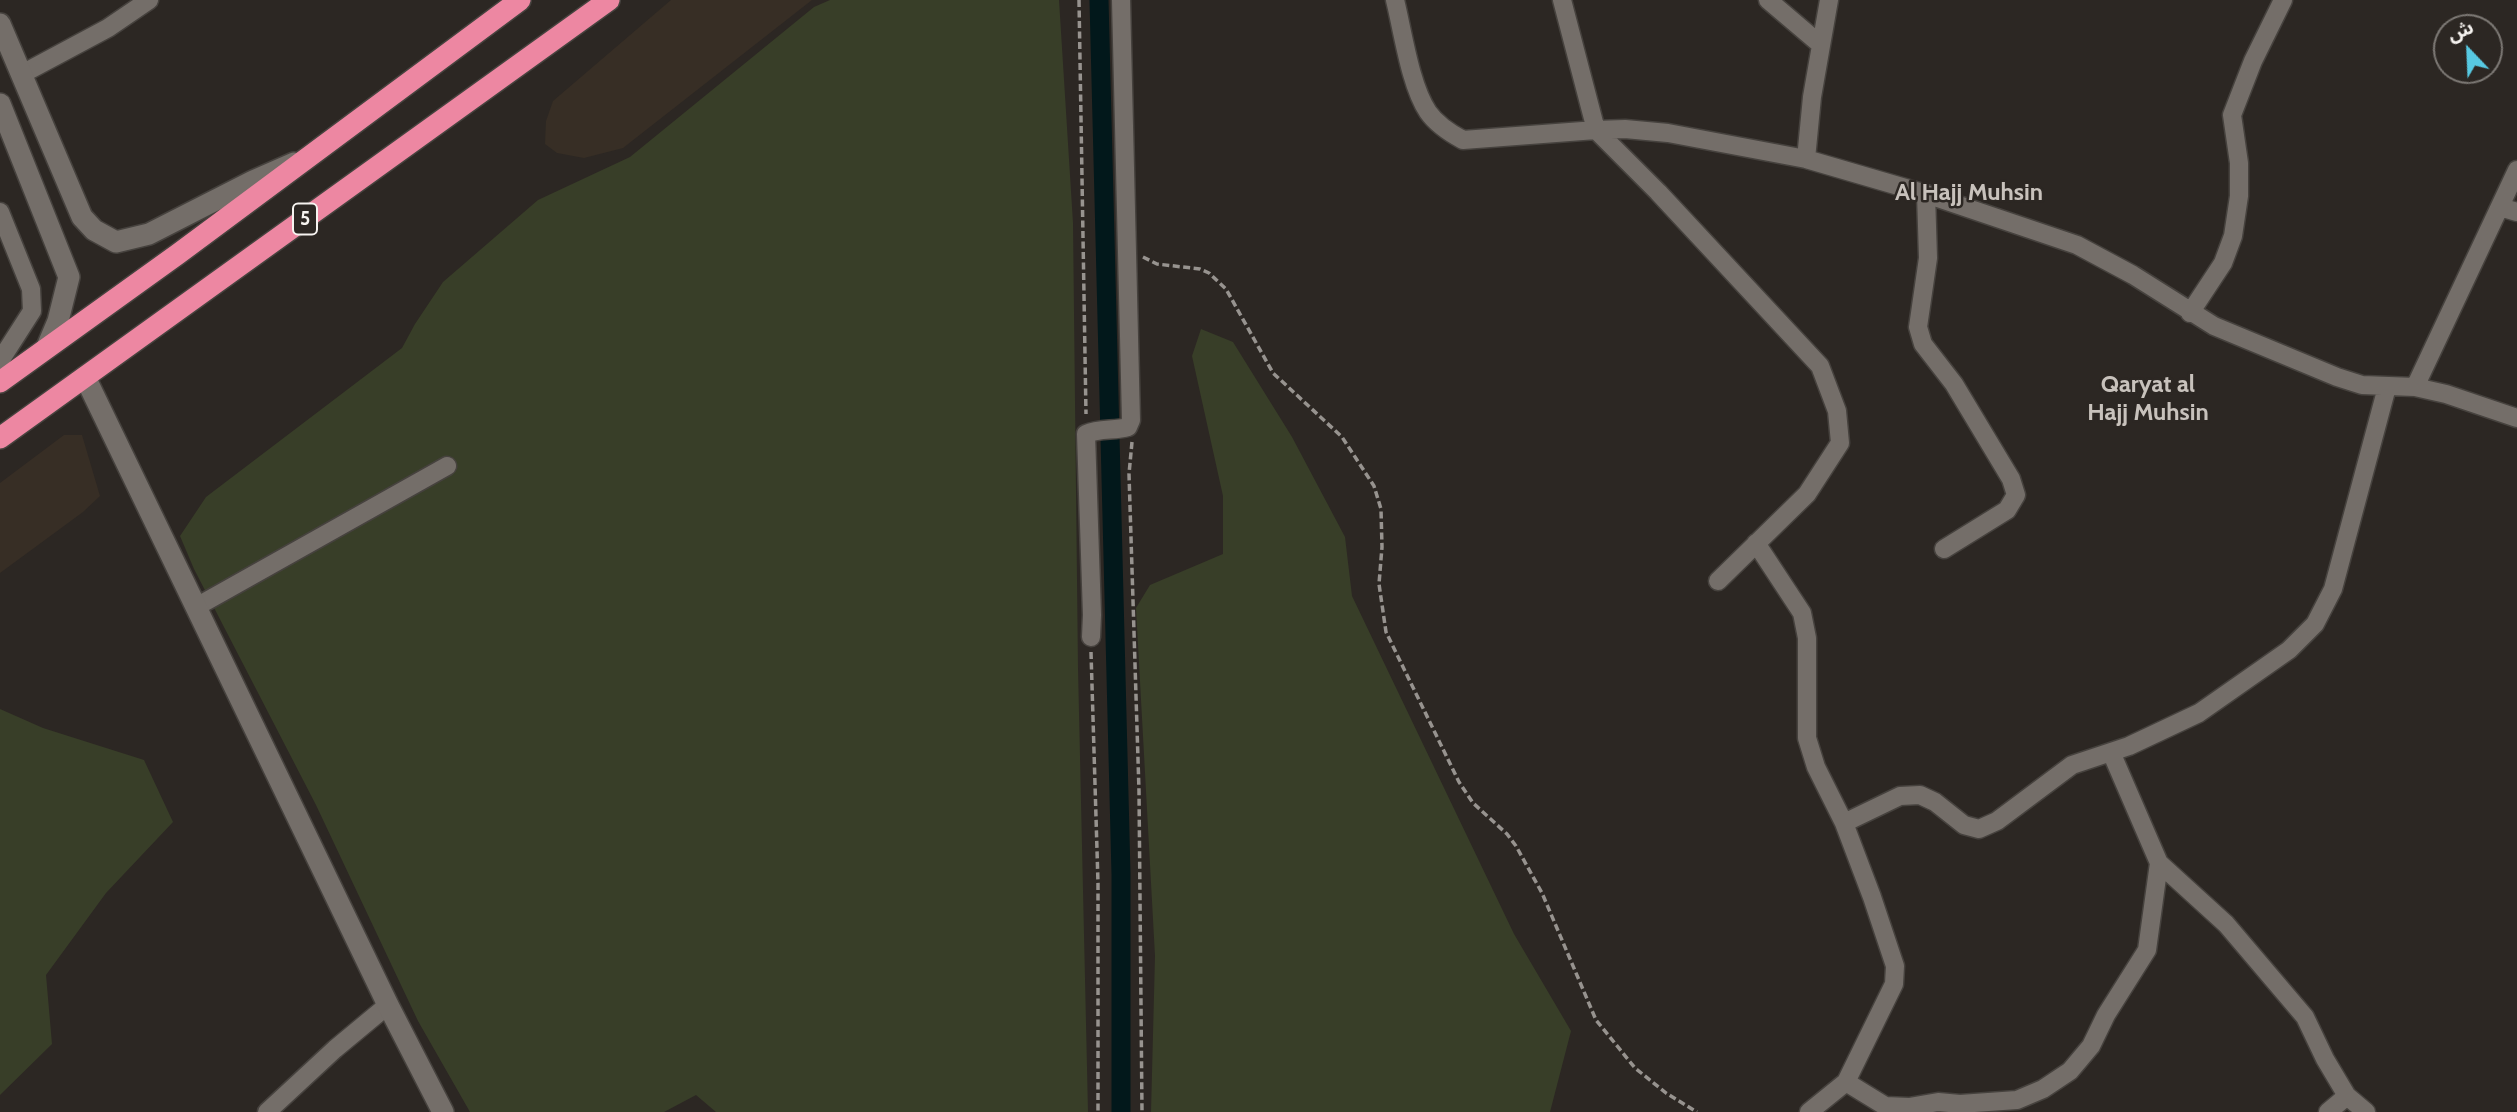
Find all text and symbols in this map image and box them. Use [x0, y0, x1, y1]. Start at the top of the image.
north arrow [2433, 14, 2503, 84]
text: ش [2444, 15, 2477, 47]
district label: Al Hajj Muhsin [1895, 179, 2043, 207]
road number: 5 [293, 204, 317, 234]
district label: Qaryat al Hajj Muhsin [2087, 371, 2209, 427]

